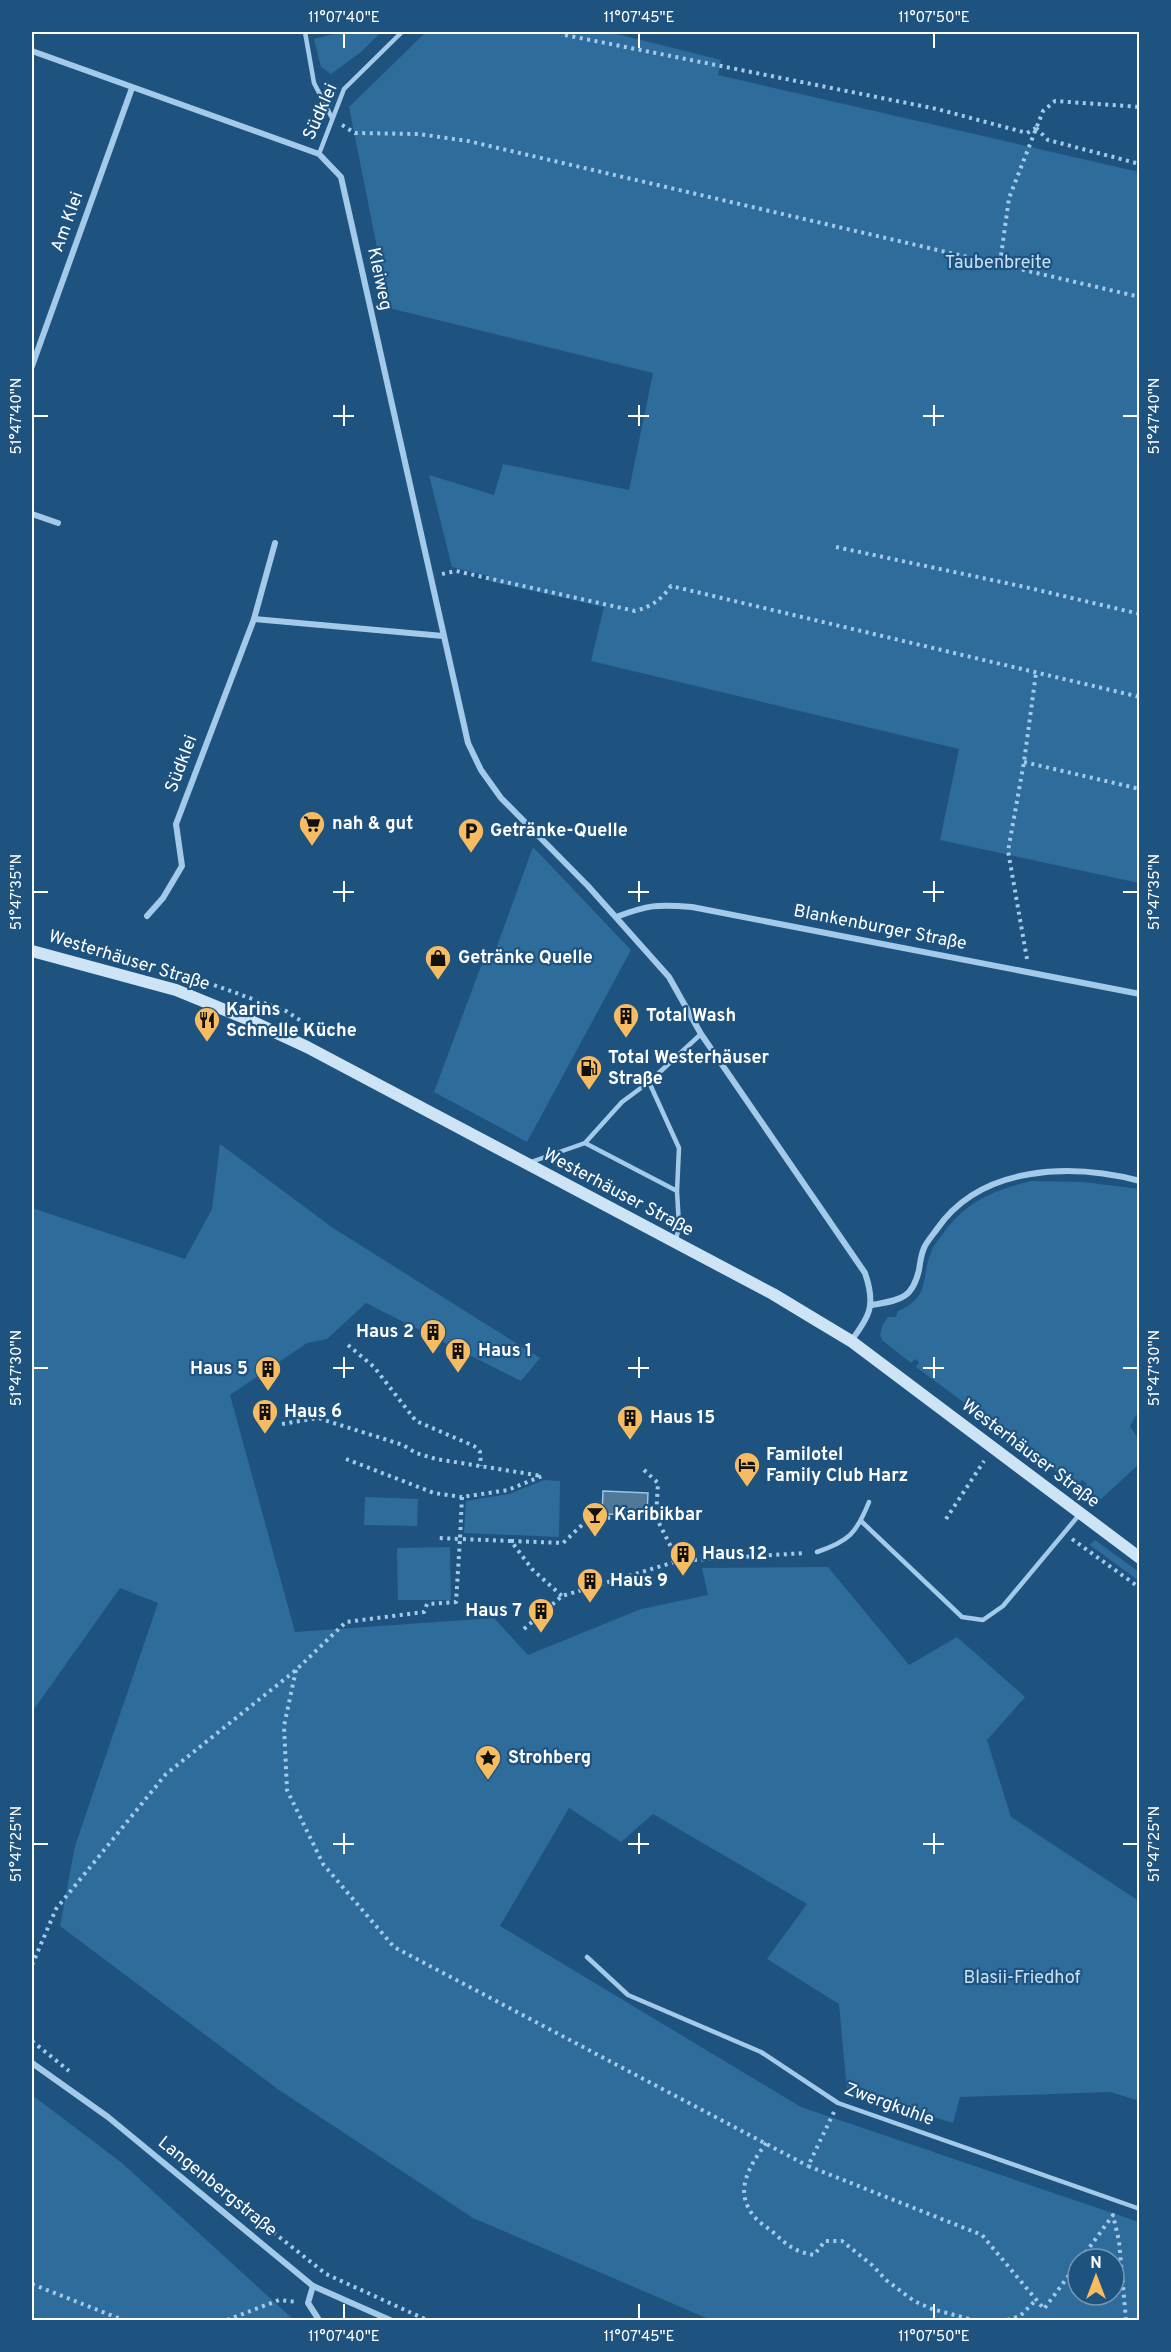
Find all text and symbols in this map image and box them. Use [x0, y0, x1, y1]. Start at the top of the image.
text: 11°07'40"E [308, 9, 380, 28]
text: 11°07'45"E [603, 9, 675, 28]
text: 11°07'50"E [898, 9, 970, 28]
street label: Südklei [298, 80, 344, 144]
street label: Am Klei [46, 189, 90, 255]
street label: Kleiweg [361, 245, 397, 313]
park label: Taubenbreite [945, 252, 1051, 275]
text: 51°47'40"N [8, 378, 27, 454]
text: 51°47'40"N [1146, 378, 1165, 454]
street label: Südklei [161, 732, 203, 796]
supermarket icon: nah & gut [297, 809, 327, 847]
place label: nah & gut [332, 813, 413, 836]
parking icon: Getränke-Quelle [456, 816, 486, 854]
place label: Getränke-Quelle [490, 820, 628, 843]
text: 51°47'35"N [8, 854, 27, 930]
text: 51°47'35"N [1146, 854, 1165, 930]
street label: Blankenburger Straße [791, 900, 969, 956]
street label: Westerhäuser Straße [46, 926, 212, 996]
shop icon: Getränke Quelle [423, 943, 453, 981]
place label: Getränke Quelle [458, 947, 593, 970]
place label: Karins Schnelle Küche [226, 999, 357, 1043]
building icon: Total Wash [611, 1001, 641, 1039]
restaurant icon: Karins Schnelle Küche [192, 1005, 222, 1043]
place label: Total Wash [646, 1005, 736, 1028]
place label: Total Westerhäuser Straße [608, 1047, 770, 1091]
fuel station icon: Total Westerhäuser Straße [574, 1053, 604, 1091]
street label: Westerhäuser Straße [539, 1144, 697, 1242]
building icon: Haus 2 [418, 1317, 448, 1355]
place label: Haus 2 [356, 1321, 414, 1344]
text: 51°47'30"N [8, 1330, 27, 1406]
text: 51°47'30"N [1146, 1330, 1165, 1406]
building icon: Haus 1 [443, 1336, 473, 1374]
place label: Haus 1 [478, 1340, 532, 1363]
building icon: Haus 5 [253, 1354, 283, 1392]
place label: Haus 5 [190, 1358, 248, 1381]
street label: Westerhäuser Straße [956, 1394, 1104, 1514]
building icon: Haus 6 [250, 1397, 280, 1435]
place label: Haus 6 [284, 1401, 342, 1424]
building icon: Haus 15 [615, 1403, 645, 1441]
place label: Haus 15 [650, 1407, 715, 1430]
place label: Familotel Family Club Harz [766, 1444, 908, 1488]
hotel icon: Familotel Family Club Harz [732, 1450, 762, 1488]
bar icon: Karibikbar [580, 1500, 610, 1538]
place label: Karibikbar [614, 1504, 703, 1527]
building icon: Haus 12 [668, 1539, 698, 1577]
place label: Haus 12 [702, 1543, 767, 1566]
building icon: Haus 9 [575, 1566, 605, 1604]
place label: Haus 9 [610, 1570, 668, 1593]
building icon: Haus 7 [526, 1596, 556, 1634]
place label: Haus 7 [465, 1600, 522, 1623]
place icon: Strohberg [473, 1743, 503, 1781]
place label: Strohberg [508, 1747, 591, 1770]
text: 51°47'25"N [8, 1806, 27, 1882]
text: 51°47'25"N [1146, 1806, 1165, 1882]
park label: Blasii-Friedhof [963, 1967, 1081, 1990]
street label: Zwergkuhle [841, 2078, 937, 2132]
street label: Langenbergstraße [153, 2132, 281, 2242]
north arrow [1066, 2247, 1126, 2307]
text: N [1090, 2254, 1102, 2274]
text: 11°07'40"E [308, 2328, 380, 2347]
text: 11°07'45"E [603, 2328, 675, 2347]
text: 11°07'50"E [898, 2328, 970, 2347]

